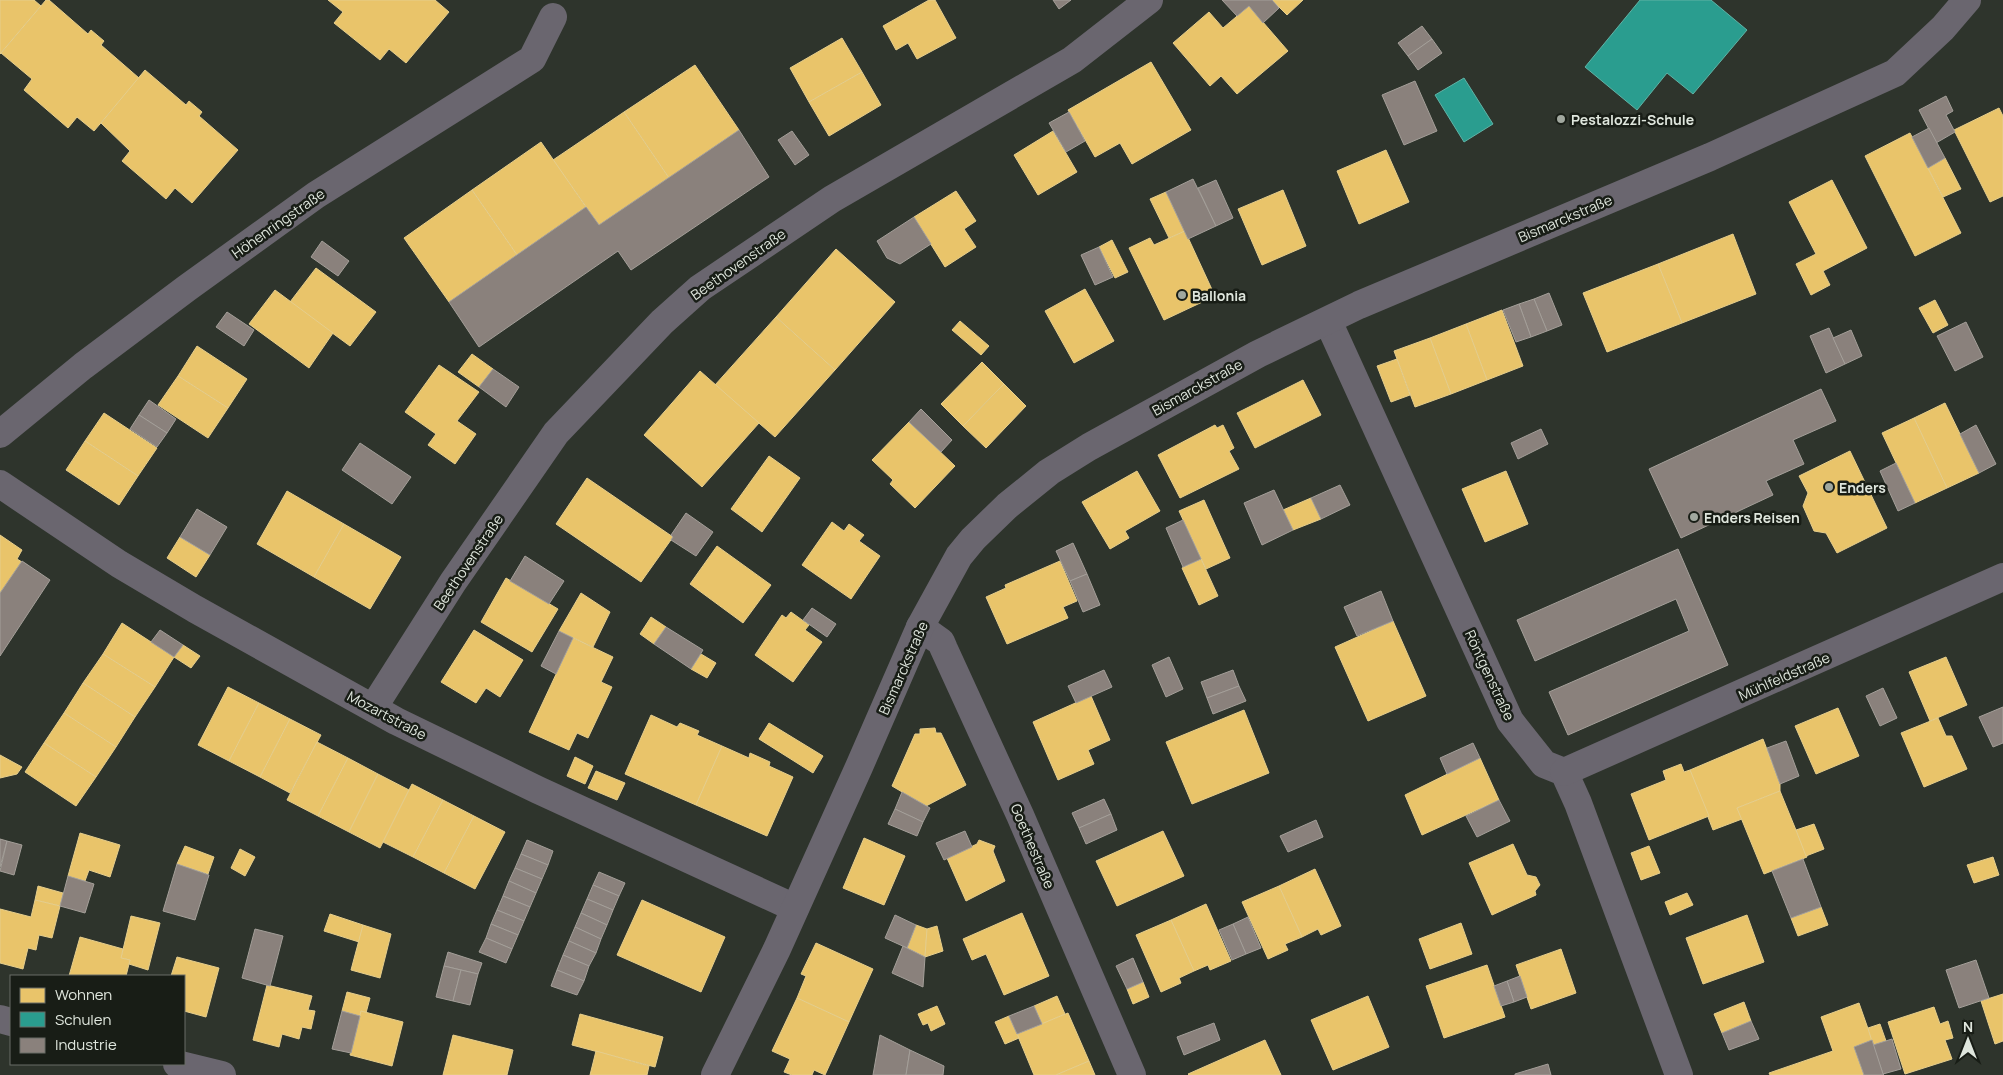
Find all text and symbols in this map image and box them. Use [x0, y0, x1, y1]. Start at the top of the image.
place label: Pestalozzi-Schule [1571, 110, 1694, 129]
marker: Pestalozzi-Schule [1555, 113, 1567, 125]
street label: Höhenringstraße [228, 184, 328, 262]
street label: Bismarckstraße [1515, 190, 1615, 246]
street label: Beethovenstraße [687, 224, 789, 304]
place label: Ballonia [1192, 286, 1246, 305]
marker: Ballonia [1176, 289, 1188, 301]
street label: Bismarckstraße [1148, 354, 1246, 420]
place label: Enders [1839, 478, 1886, 497]
marker: Enders [1823, 481, 1835, 493]
place label: Enders Reisen [1704, 508, 1800, 527]
street label: Beethovenstraße [429, 510, 507, 614]
marker: Enders Reisen [1688, 511, 1700, 523]
street label: Bismarckstraße [874, 618, 932, 718]
street label: Röntgenstraße [1461, 627, 1519, 723]
street label: Mühlfeldstraße [1735, 647, 1833, 705]
street label: Mozartstraße [344, 686, 430, 744]
street label: Goethestraße [1007, 801, 1059, 891]
legend [10, 975, 185, 1065]
text: Wohnen [55, 984, 112, 1005]
text: Schulen [55, 1009, 111, 1030]
north arrow [1943, 1015, 1993, 1065]
text: N [1963, 1017, 1973, 1036]
text: Industrie [55, 1034, 117, 1055]

